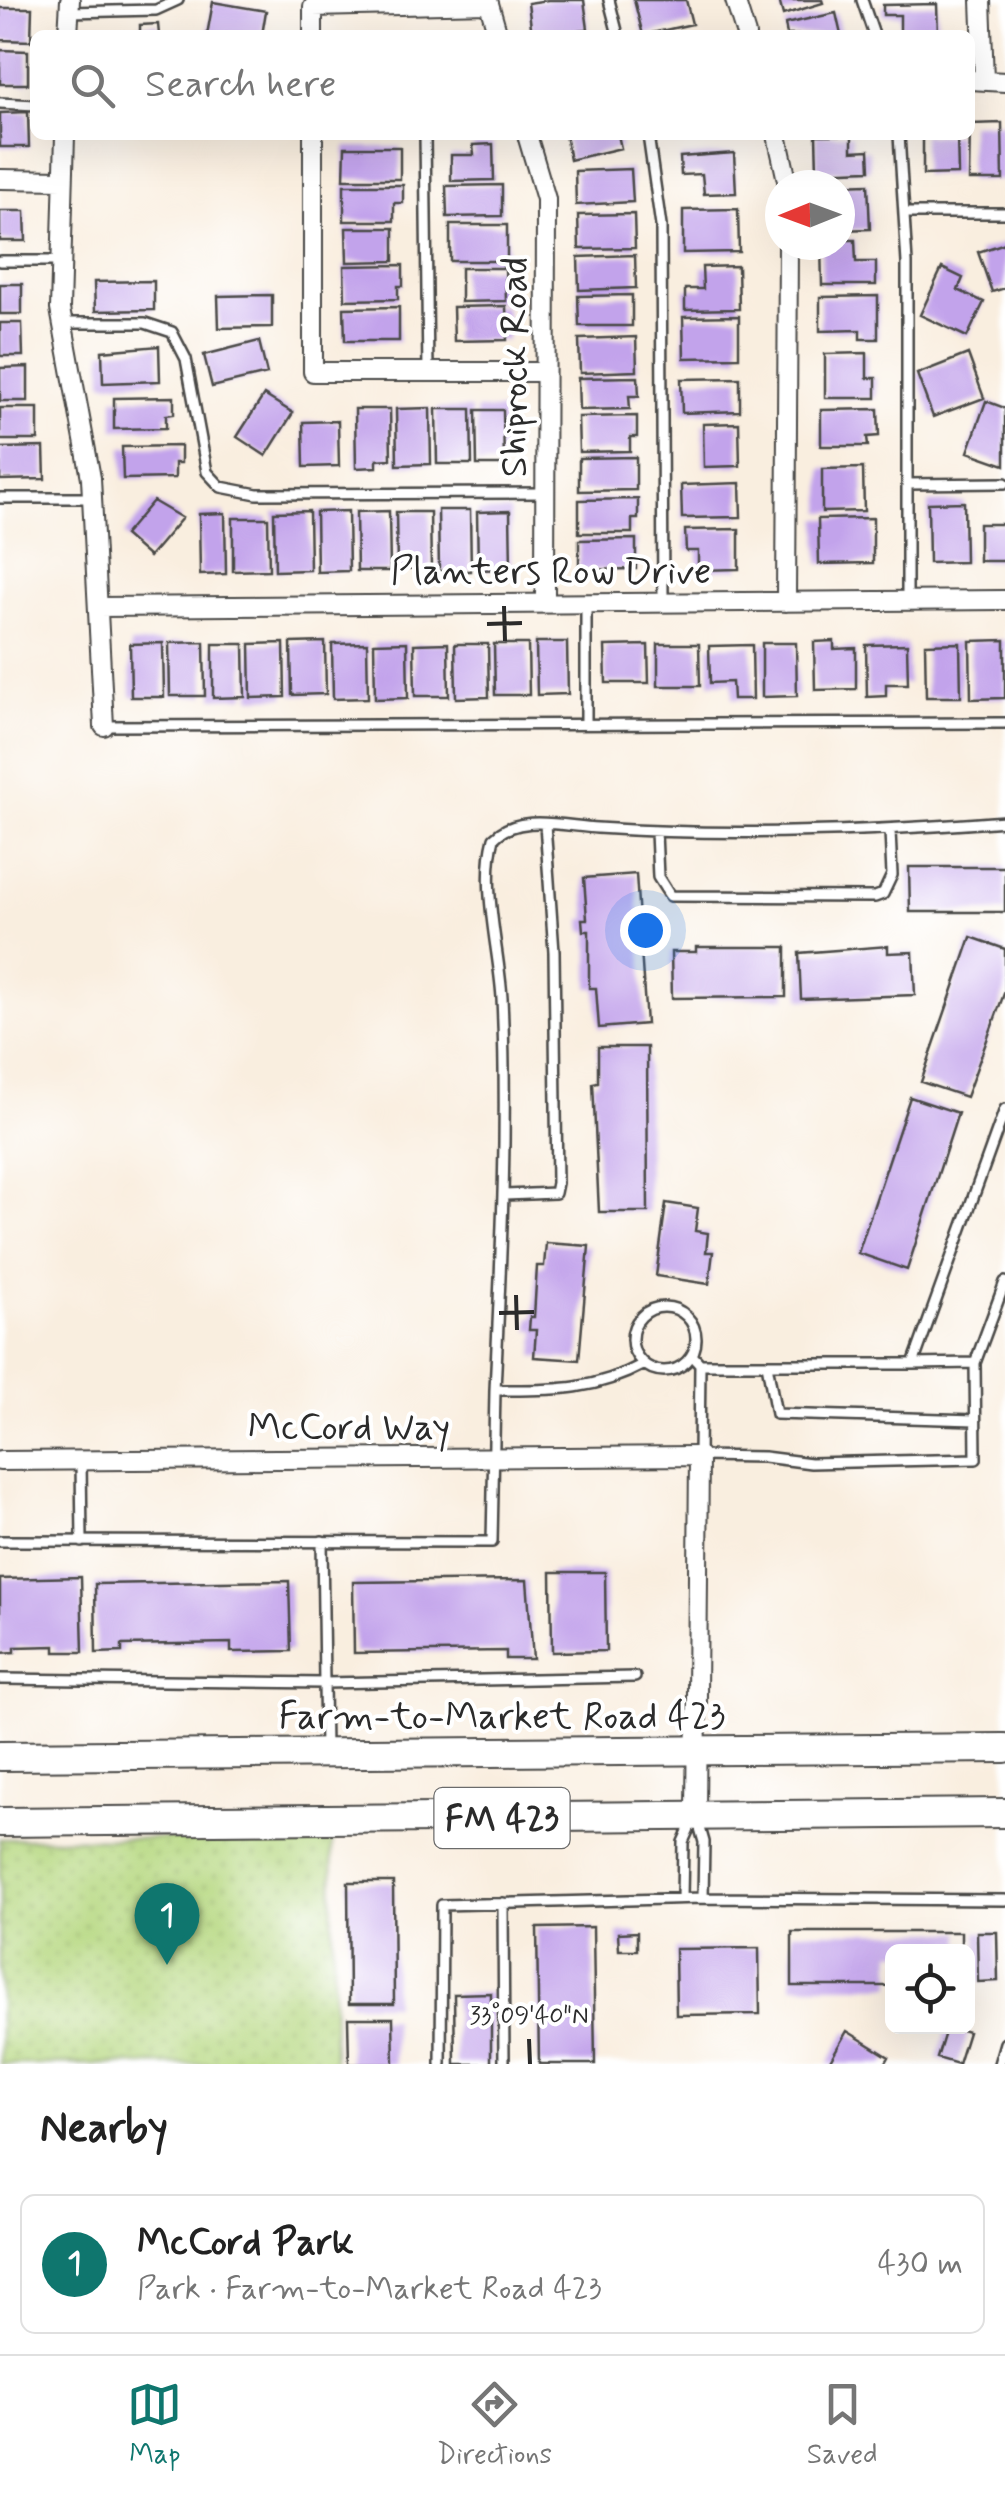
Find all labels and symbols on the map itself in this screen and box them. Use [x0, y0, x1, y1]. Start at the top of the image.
north arrow [765, 170, 855, 260]
street label: Shiprock Road [491, 257, 540, 477]
street label: Planters Row Drive [391, 548, 711, 597]
your location [620, 905, 671, 956]
street label: McCord Way [248, 1404, 450, 1453]
street label: Farm-to-Market Road 423 [278, 1693, 726, 1742]
road number: FM 423 [434, 1788, 570, 1848]
pin: 1 [134, 1882, 200, 1965]
text: 33°09'40"N [469, 2000, 589, 2033]

